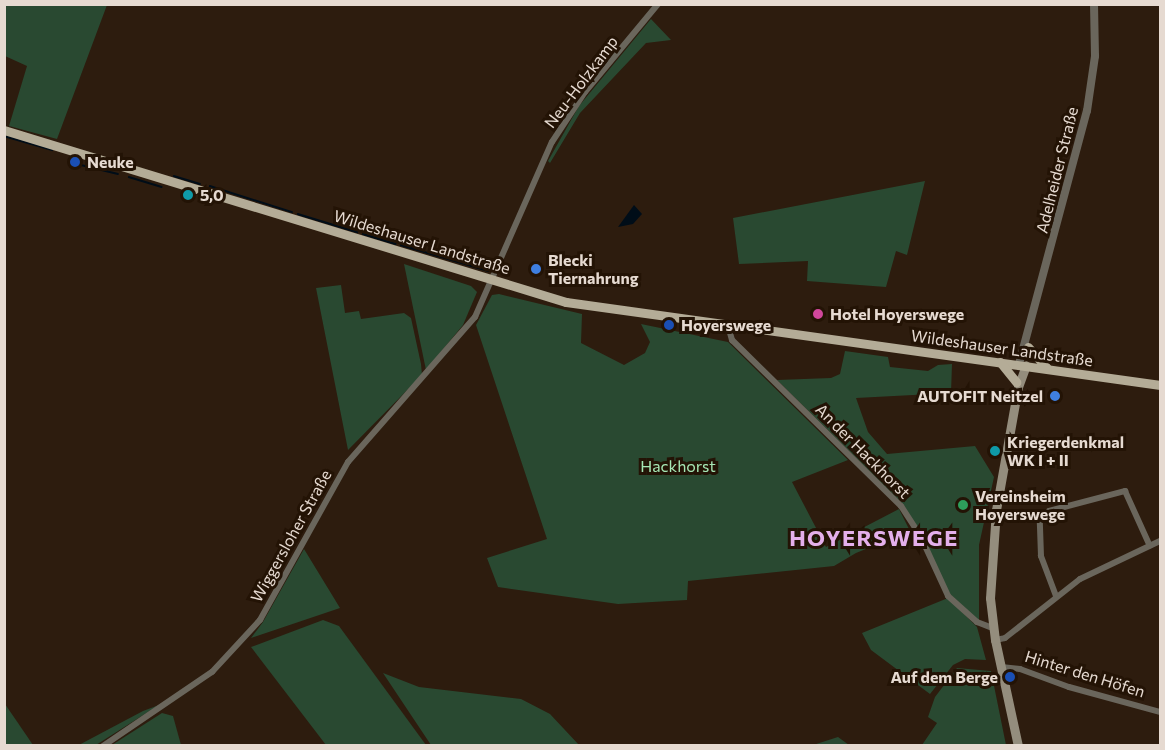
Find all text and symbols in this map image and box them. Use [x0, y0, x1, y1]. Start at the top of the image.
street label: Neu-Holzkamp [540, 32, 622, 132]
street label: Adelheider Straße [1032, 105, 1082, 235]
place label: Neuke [87, 152, 134, 172]
marker: Neuke [68, 155, 82, 169]
place label: 5,0 [200, 185, 224, 205]
marker: 5,0 [181, 188, 195, 202]
street label: Wildeshauser Landstraße [331, 206, 513, 278]
place label: Blecki Tiernahrung [548, 250, 639, 288]
marker: Blecki Tiernahrung [529, 262, 543, 276]
place label: Hotel Hoyerswege [830, 304, 964, 324]
marker: Hotel Hoyerswege [811, 307, 825, 321]
place label: Hoyerswege [681, 315, 771, 335]
marker: Hoyerswege [662, 318, 676, 332]
street label: Wildeshauser Landstraße [910, 326, 1094, 370]
place label: AUTOFIT Neitzel [917, 386, 1043, 406]
marker: AUTOFIT Neitzel [1048, 389, 1062, 403]
street label: An der Hackhorst [812, 400, 914, 502]
place label: Kriegerdenkmal WK I + II [1007, 432, 1124, 470]
marker: Kriegerdenkmal WK I + II [988, 444, 1002, 458]
park label: Hackhorst [640, 456, 716, 476]
street label: Wiggersloher Straße [247, 466, 335, 606]
place label: Vereinsheim Hoyerswege [975, 486, 1066, 524]
marker: Vereinsheim Hoyerswege [956, 498, 970, 512]
district label: HOYERSWEGE [789, 525, 959, 551]
street label: Hinter den Höfen [1023, 647, 1147, 701]
place label: Auf dem Berge [890, 667, 998, 687]
marker: Auf dem Berge [1003, 670, 1017, 684]

